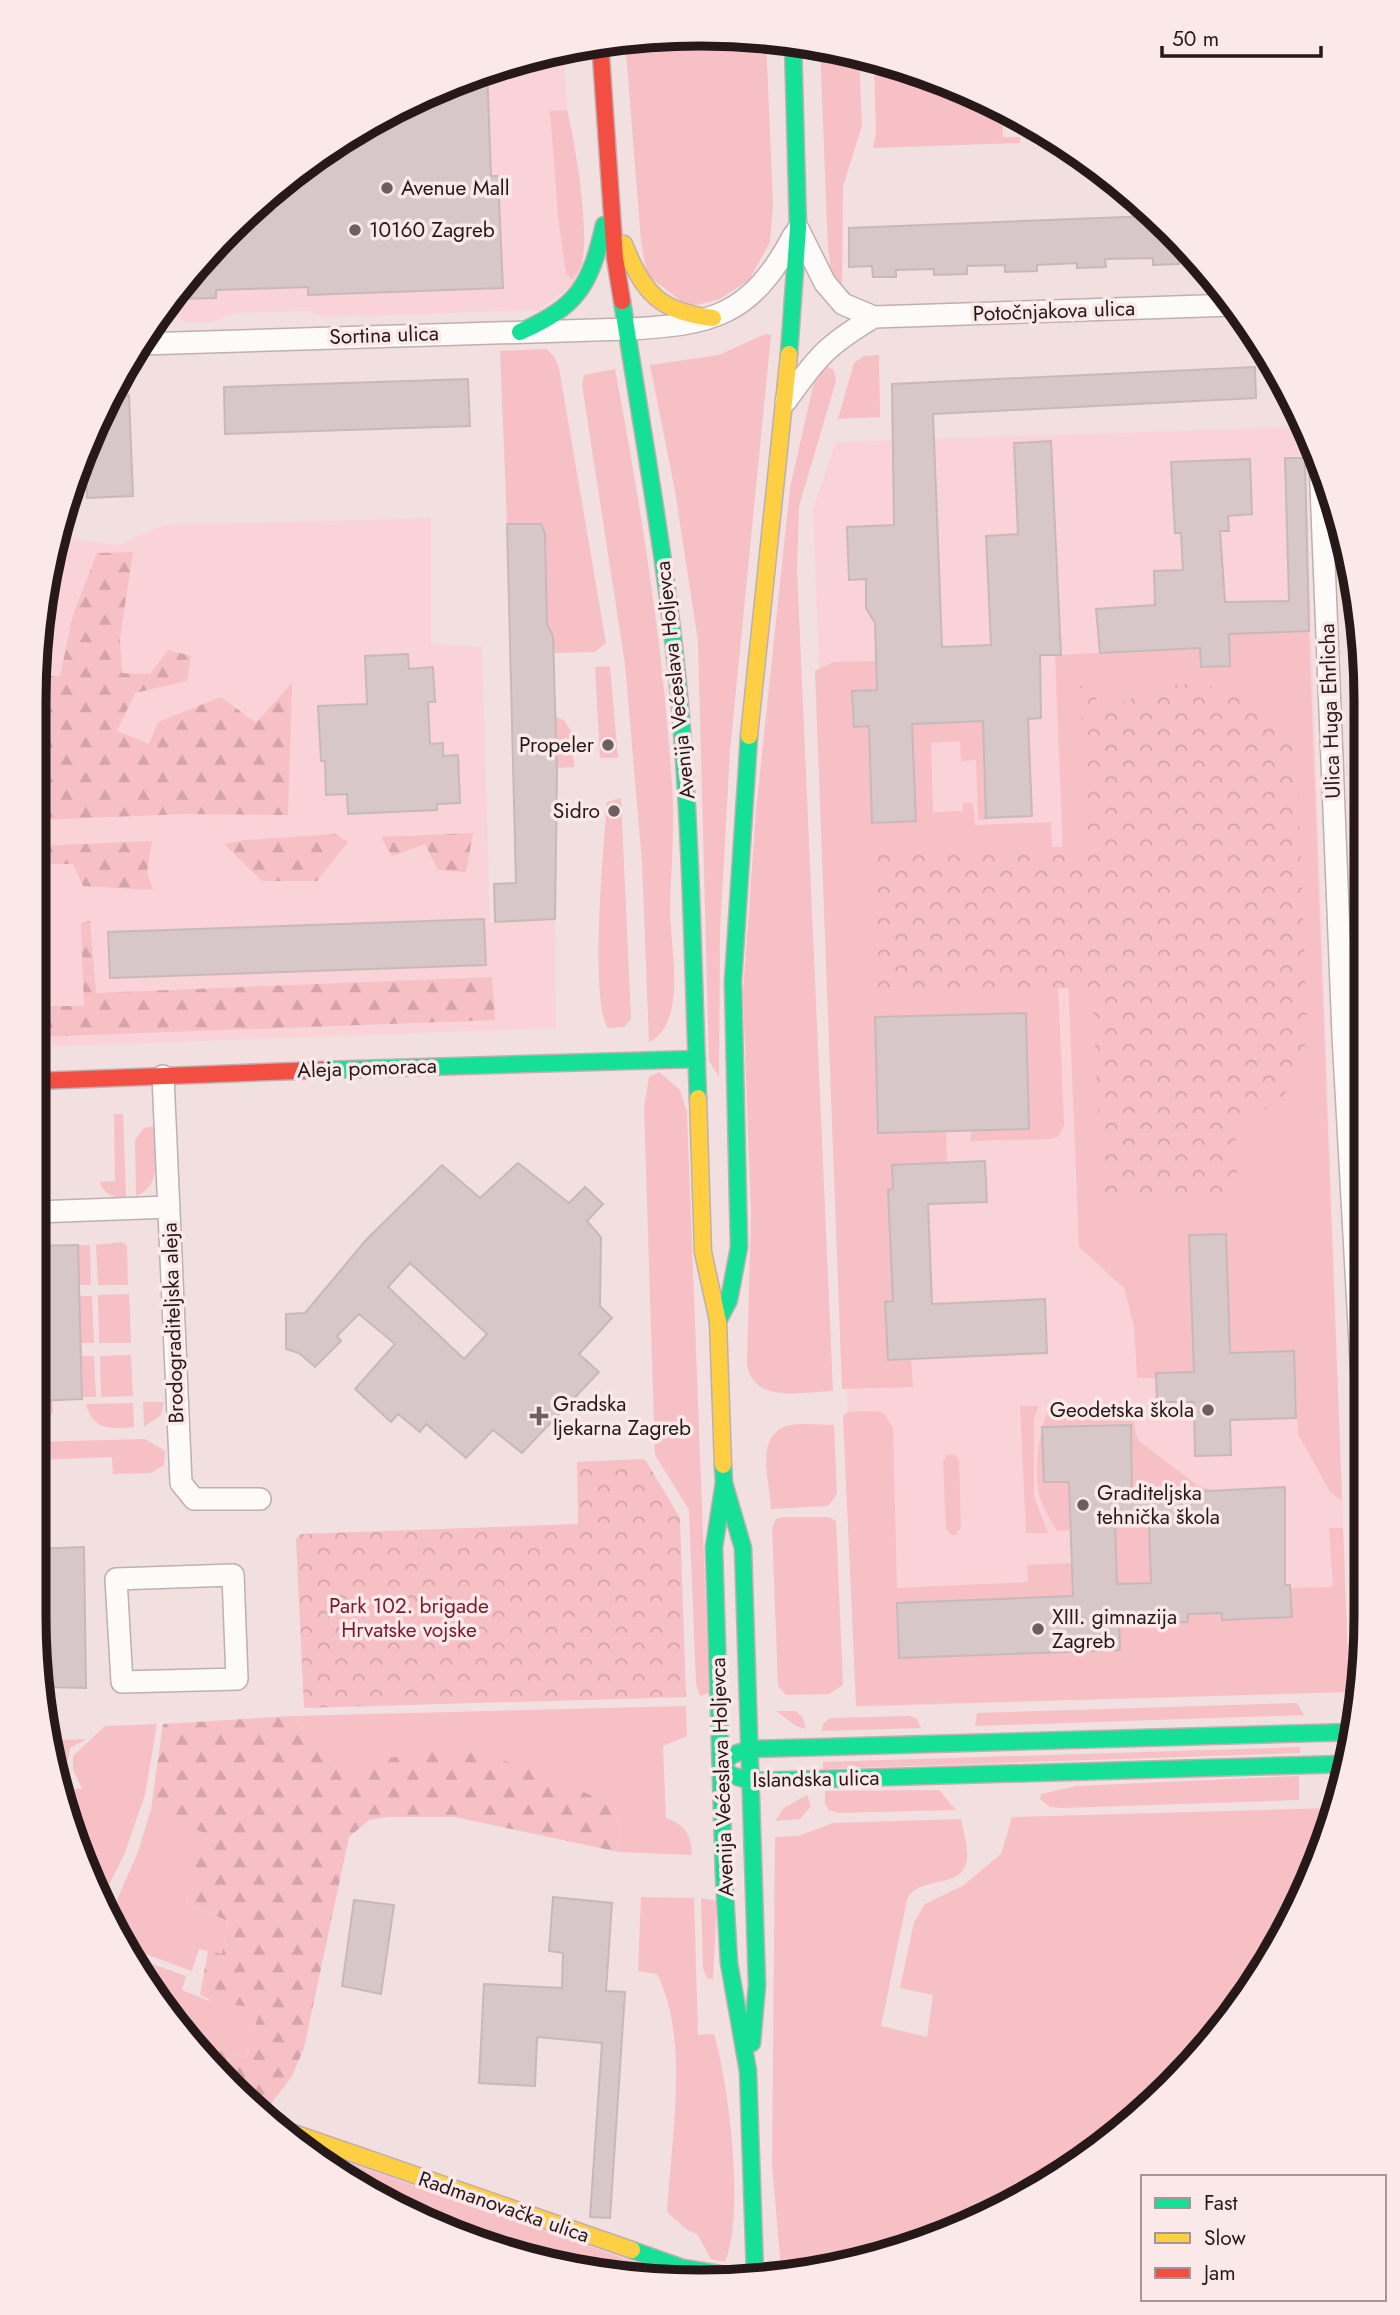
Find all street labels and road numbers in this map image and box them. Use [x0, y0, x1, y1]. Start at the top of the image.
street label: Potočnjakova ulica [972, 293, 1136, 329]
street label: Sortina ulica [329, 318, 439, 352]
street label: Avenija Većeslava Holjevca [648, 559, 702, 801]
street label: Ulica Huga Ehrlicha [1312, 623, 1348, 799]
street label: Aleja pomoraca [297, 1051, 437, 1085]
street label: Brodograditeljska aleja [154, 1222, 192, 1424]
street label: Avenija Većeslava Holjevca [703, 1657, 741, 1897]
street label: Islandska ulica [752, 1763, 880, 1795]
street label: Radmanovačka ulica [415, 2164, 593, 2250]

